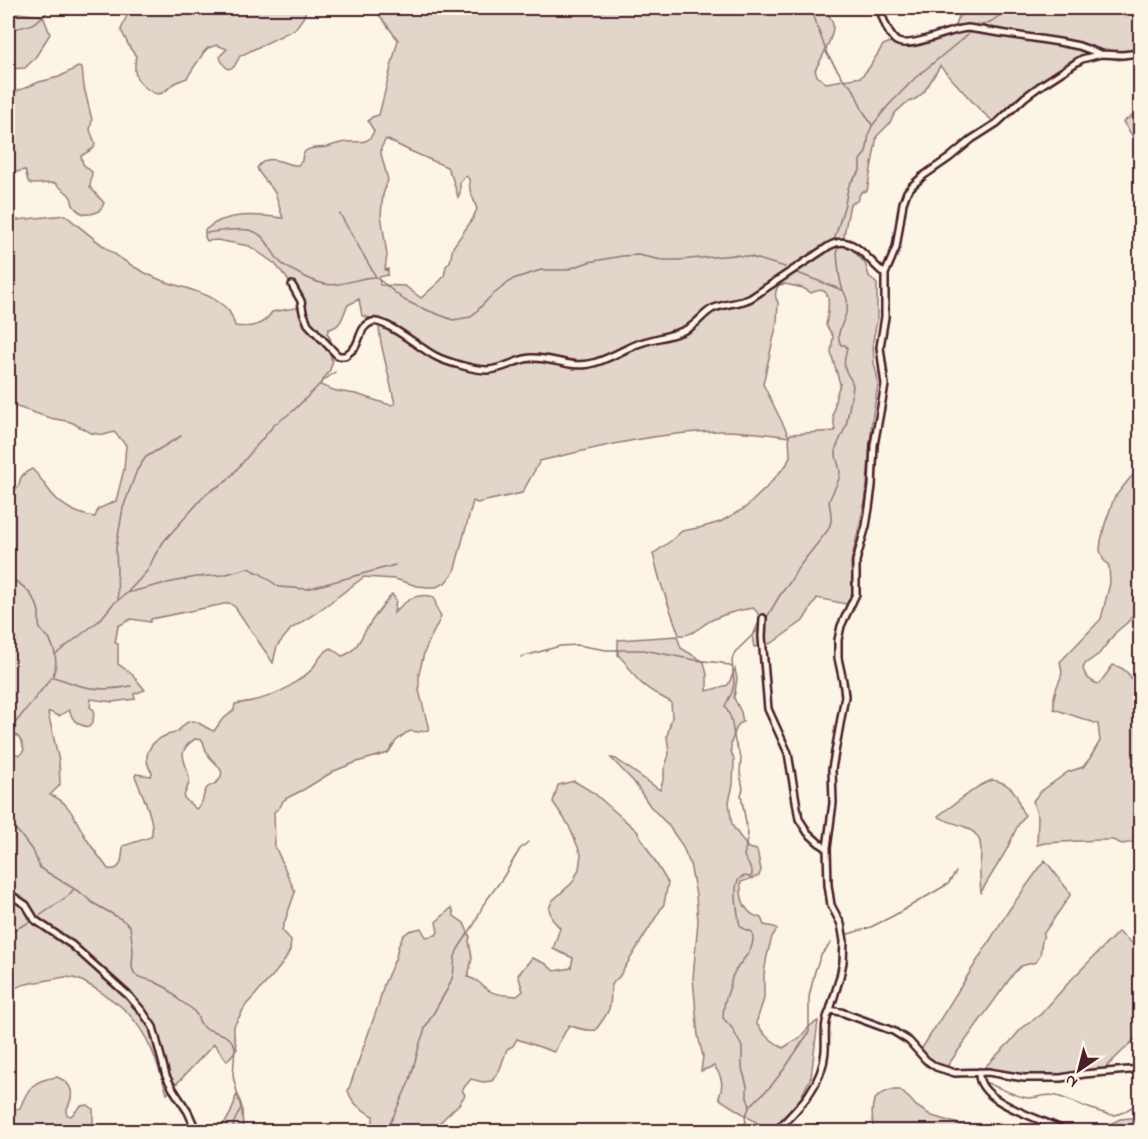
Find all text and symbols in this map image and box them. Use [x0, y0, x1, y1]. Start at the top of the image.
north arrow [1049, 1040, 1109, 1100]
text: N [1060, 1068, 1083, 1094]

